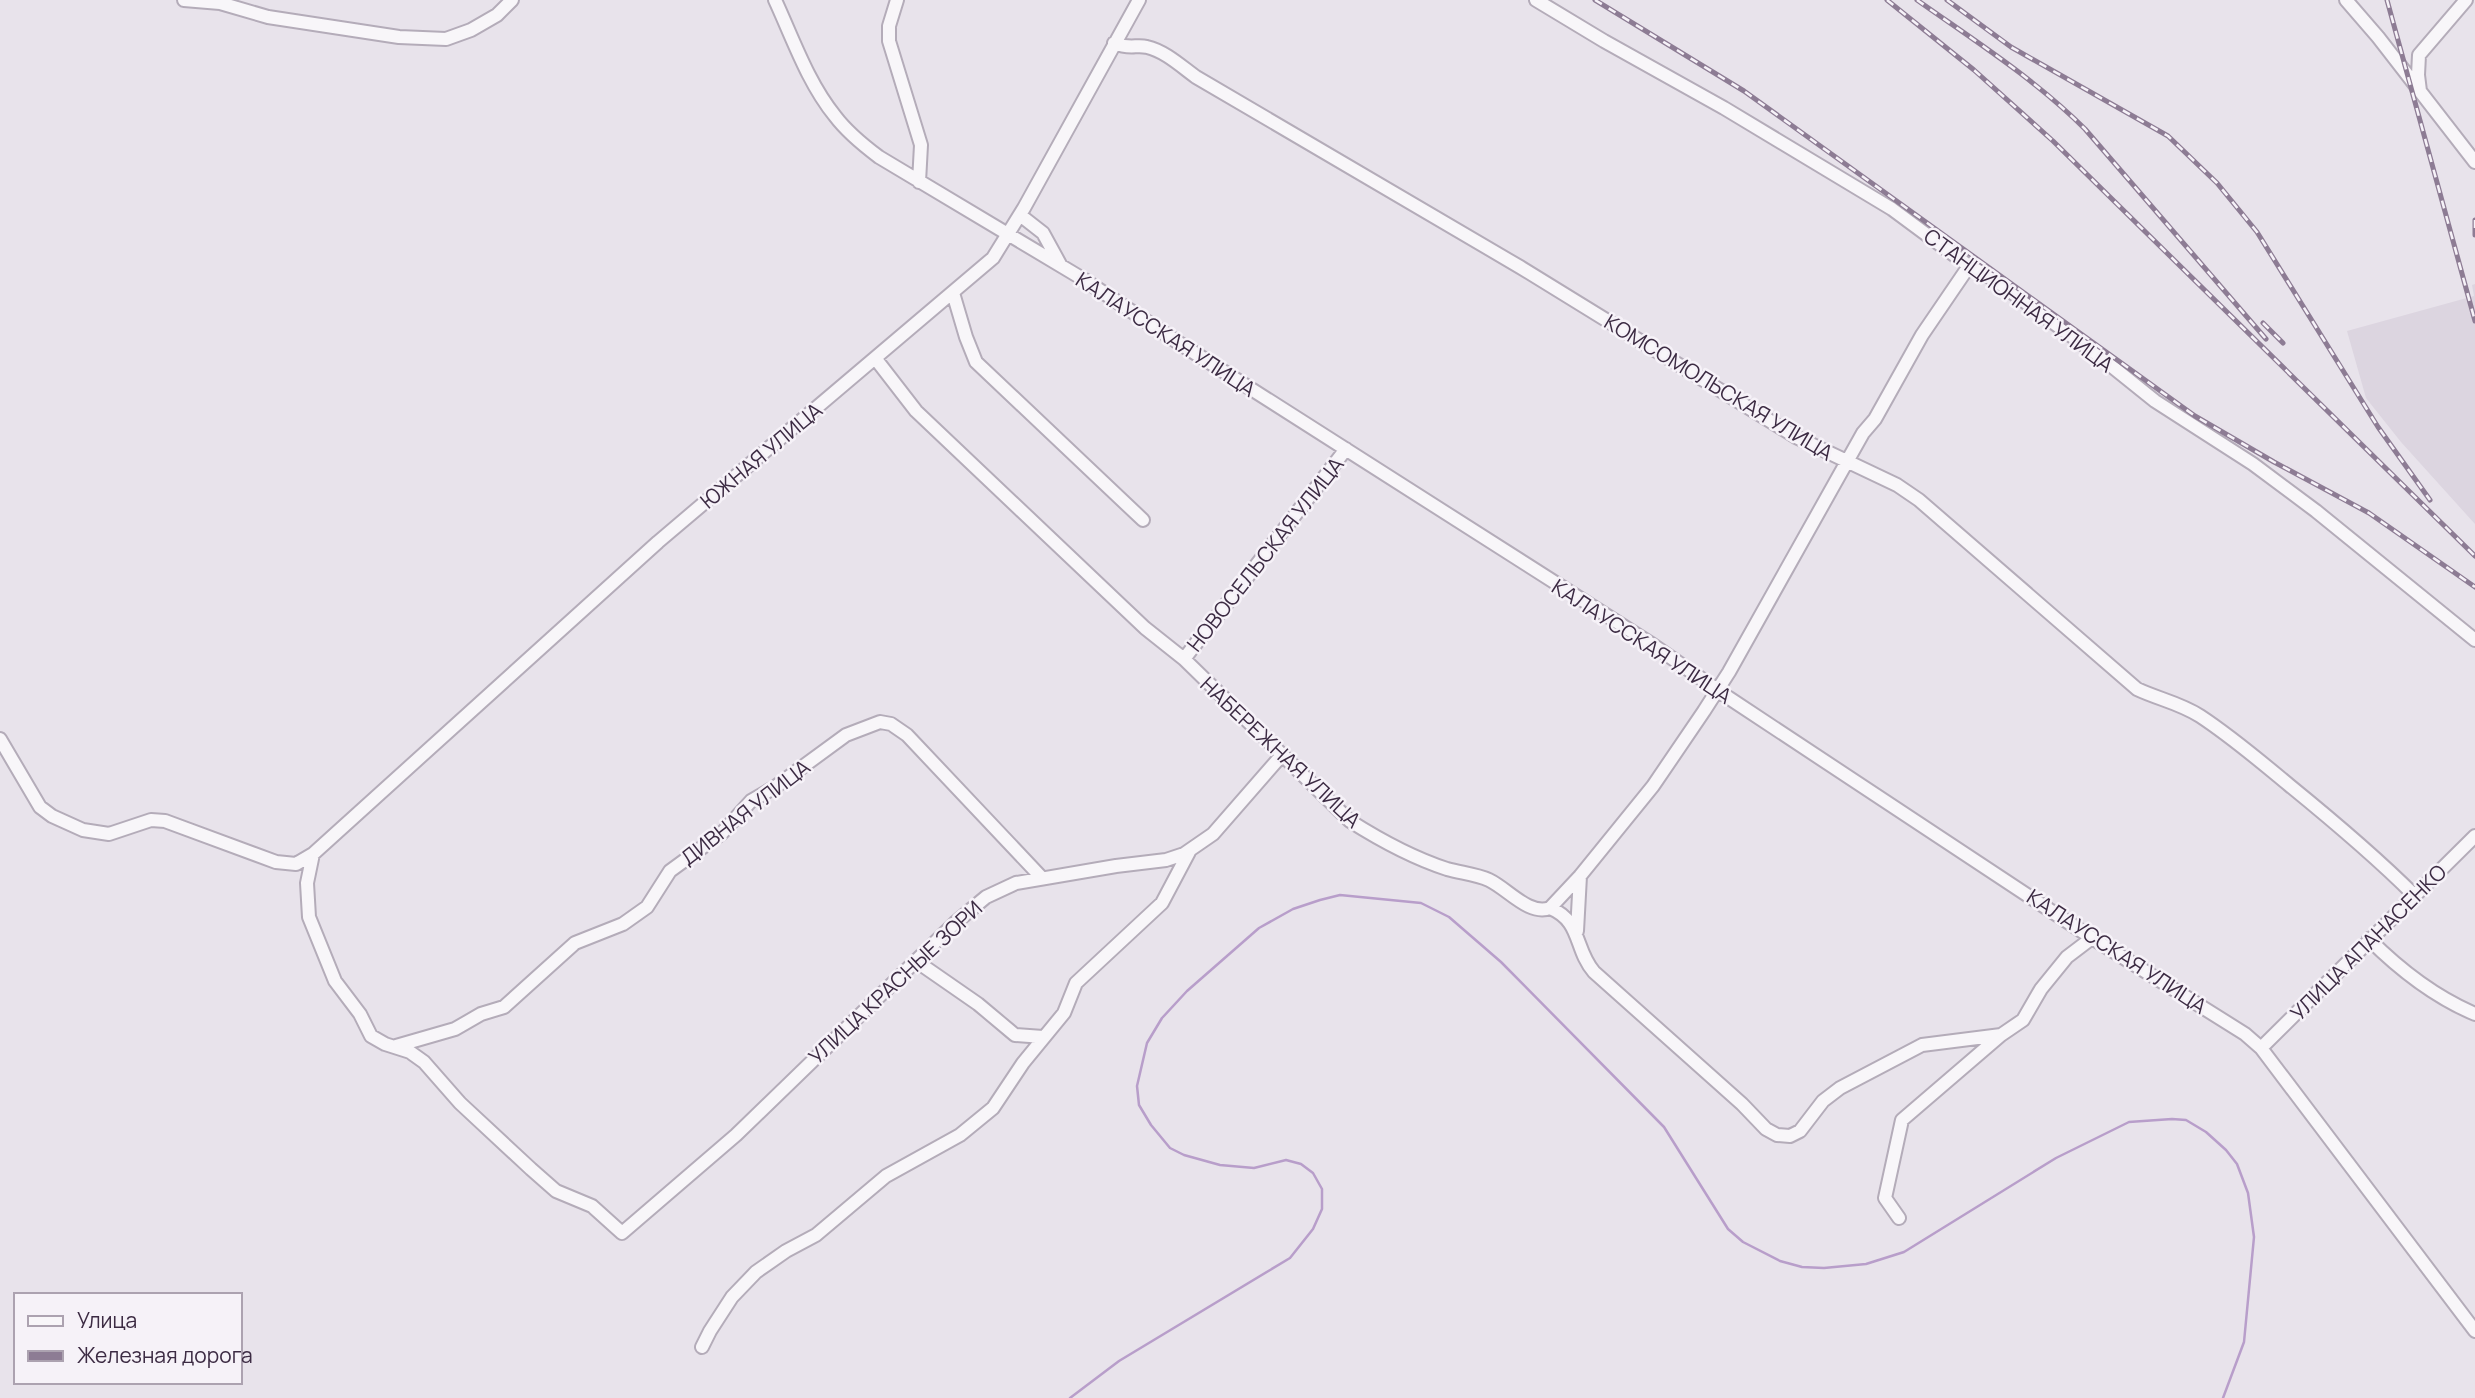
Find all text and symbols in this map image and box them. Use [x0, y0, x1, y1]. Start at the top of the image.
street label: СТАНЦИОННАЯ УЛИЦА [1919, 222, 2119, 378]
street label: КАЛАУССКАЯ УЛИЦА [1071, 265, 1261, 403]
street label: КОМСОМОЛЬСКАЯ УЛИЦА [1599, 308, 1839, 466]
street label: ЮЖНАЯ УЛИЦА [694, 396, 828, 514]
street label: НОВОСЕЛЬСКАЯ УЛИЦА [1180, 451, 1350, 657]
street label: КАЛАУССКАЯ УЛИЦА [1547, 572, 1737, 710]
street label: НАБЕРЕЖНАЯ УЛИЦА [1195, 670, 1367, 834]
street label: ДИВНАЯ УЛИЦА [675, 753, 815, 871]
street label: УЛИЦА АПАНАСЕНКО [2284, 858, 2452, 1026]
street label: КАЛАУССКАЯ УЛИЦА [2022, 882, 2212, 1020]
street label: УЛИЦА КРАСНЫЕ ЗОРИ [802, 894, 988, 1070]
legend [14, 1293, 242, 1384]
text: Улица [77, 1306, 137, 1334]
text: Железная дорога [77, 1341, 253, 1369]

